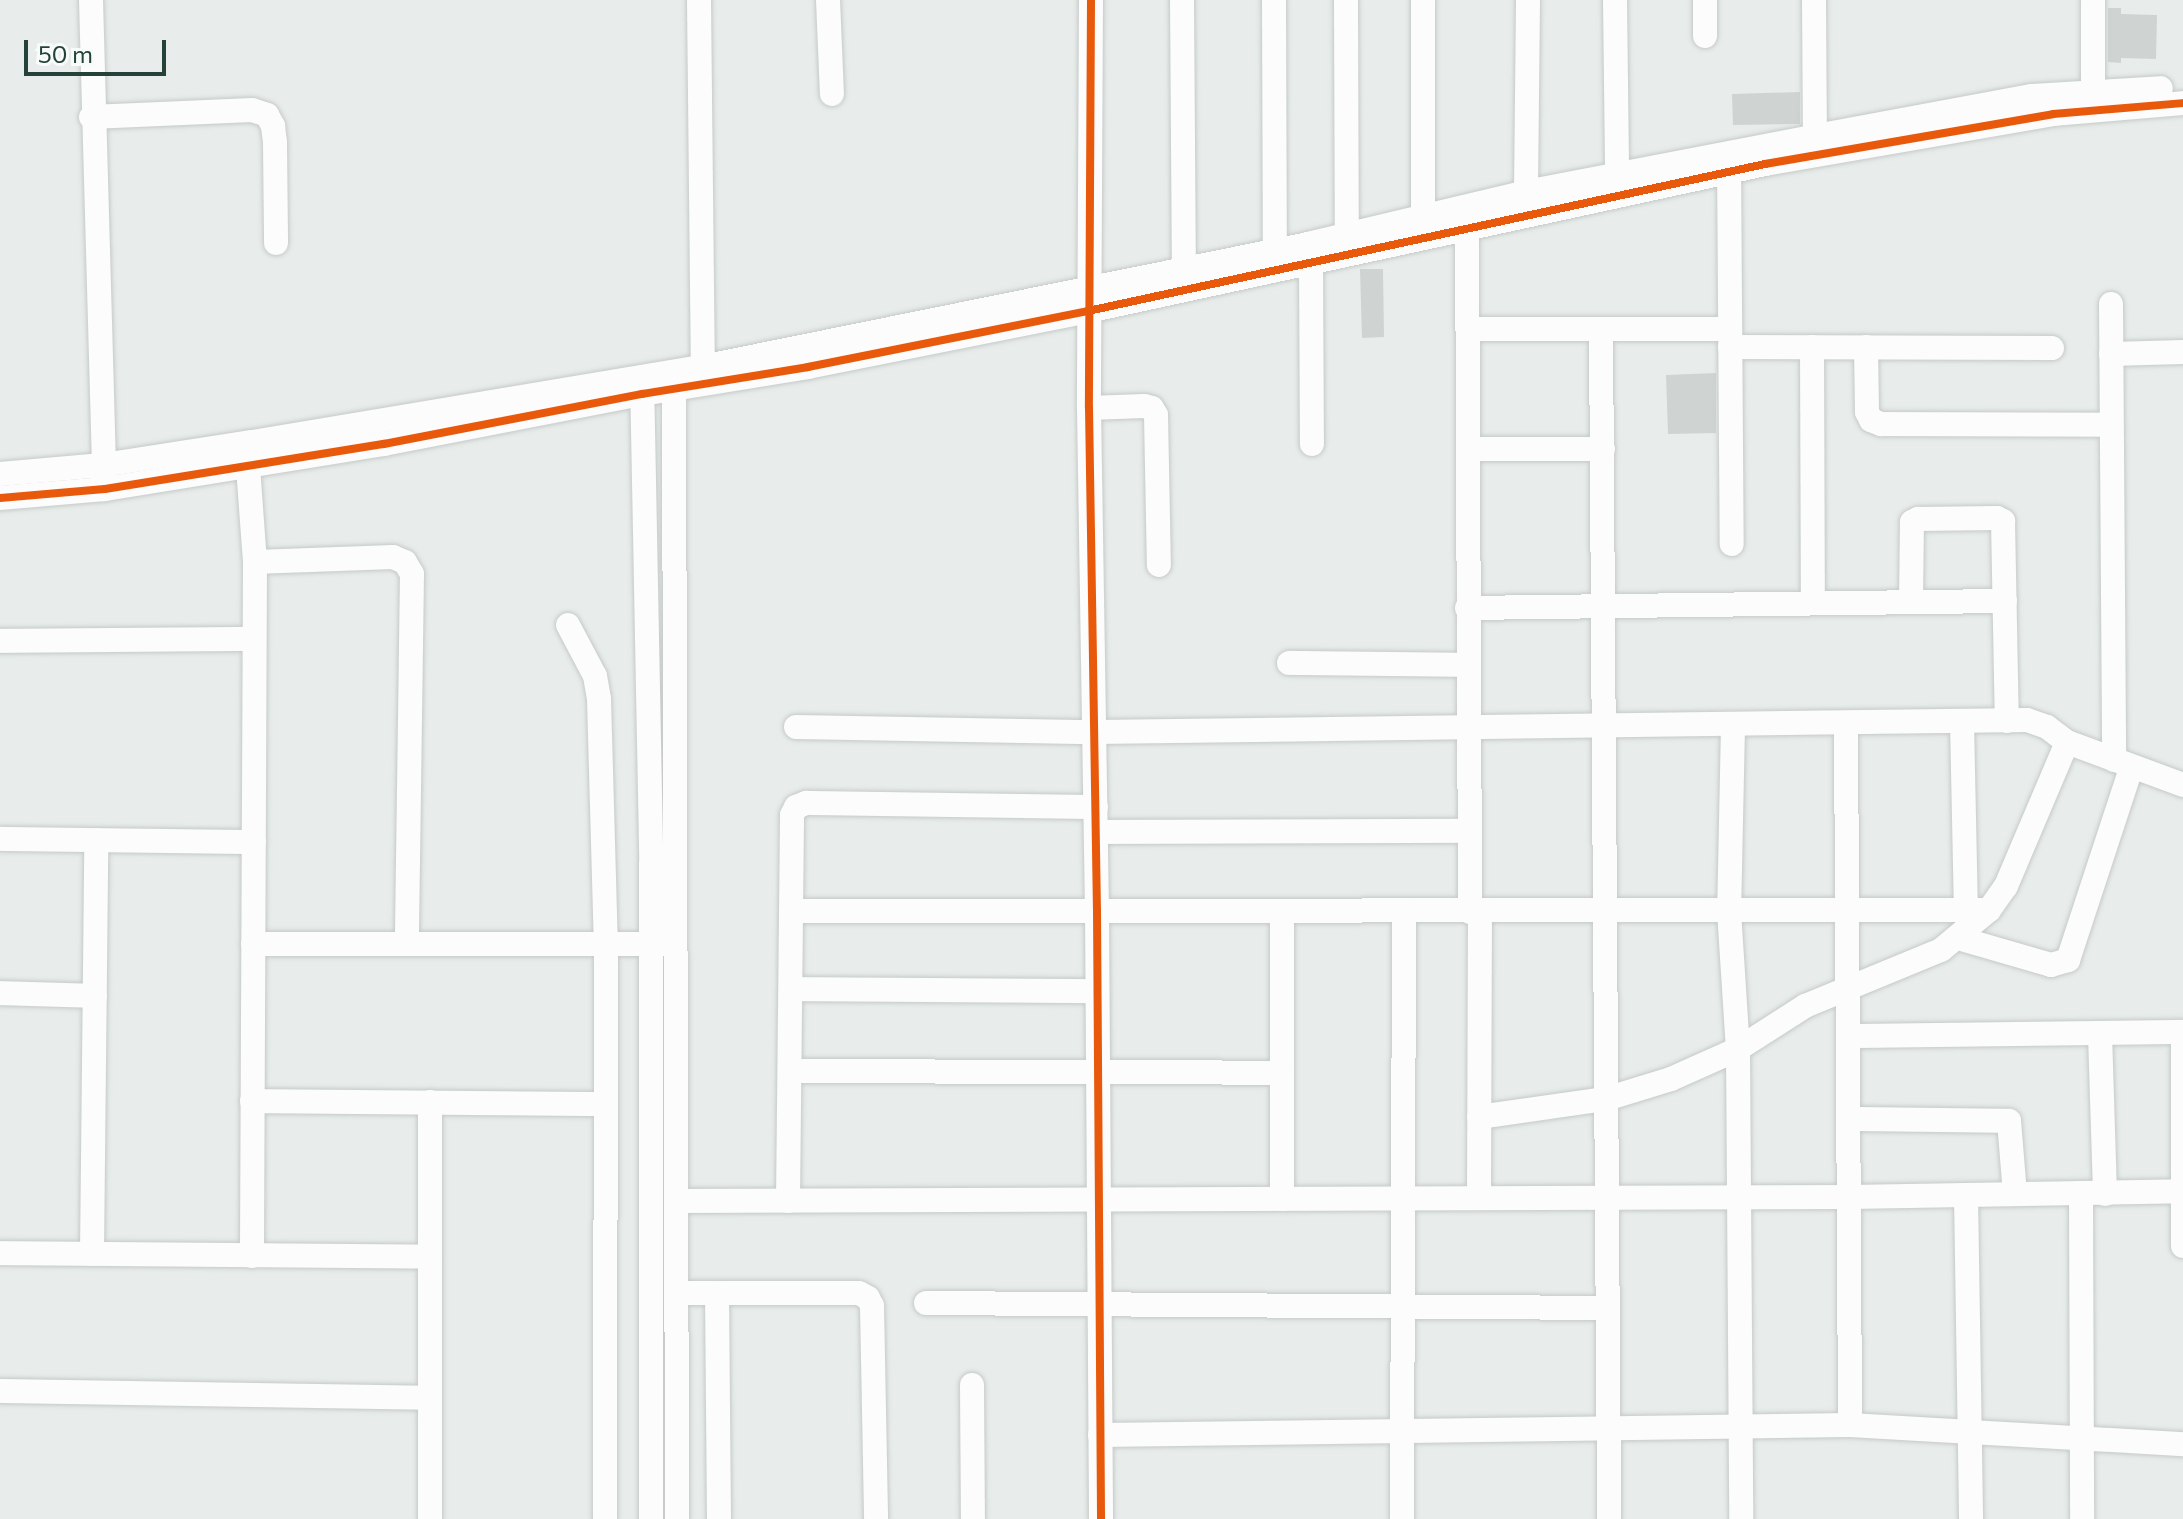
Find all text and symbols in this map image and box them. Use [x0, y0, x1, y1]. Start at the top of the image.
scale bar [28, 24, 170, 74]
text: 50 m [38, 39, 93, 68]

